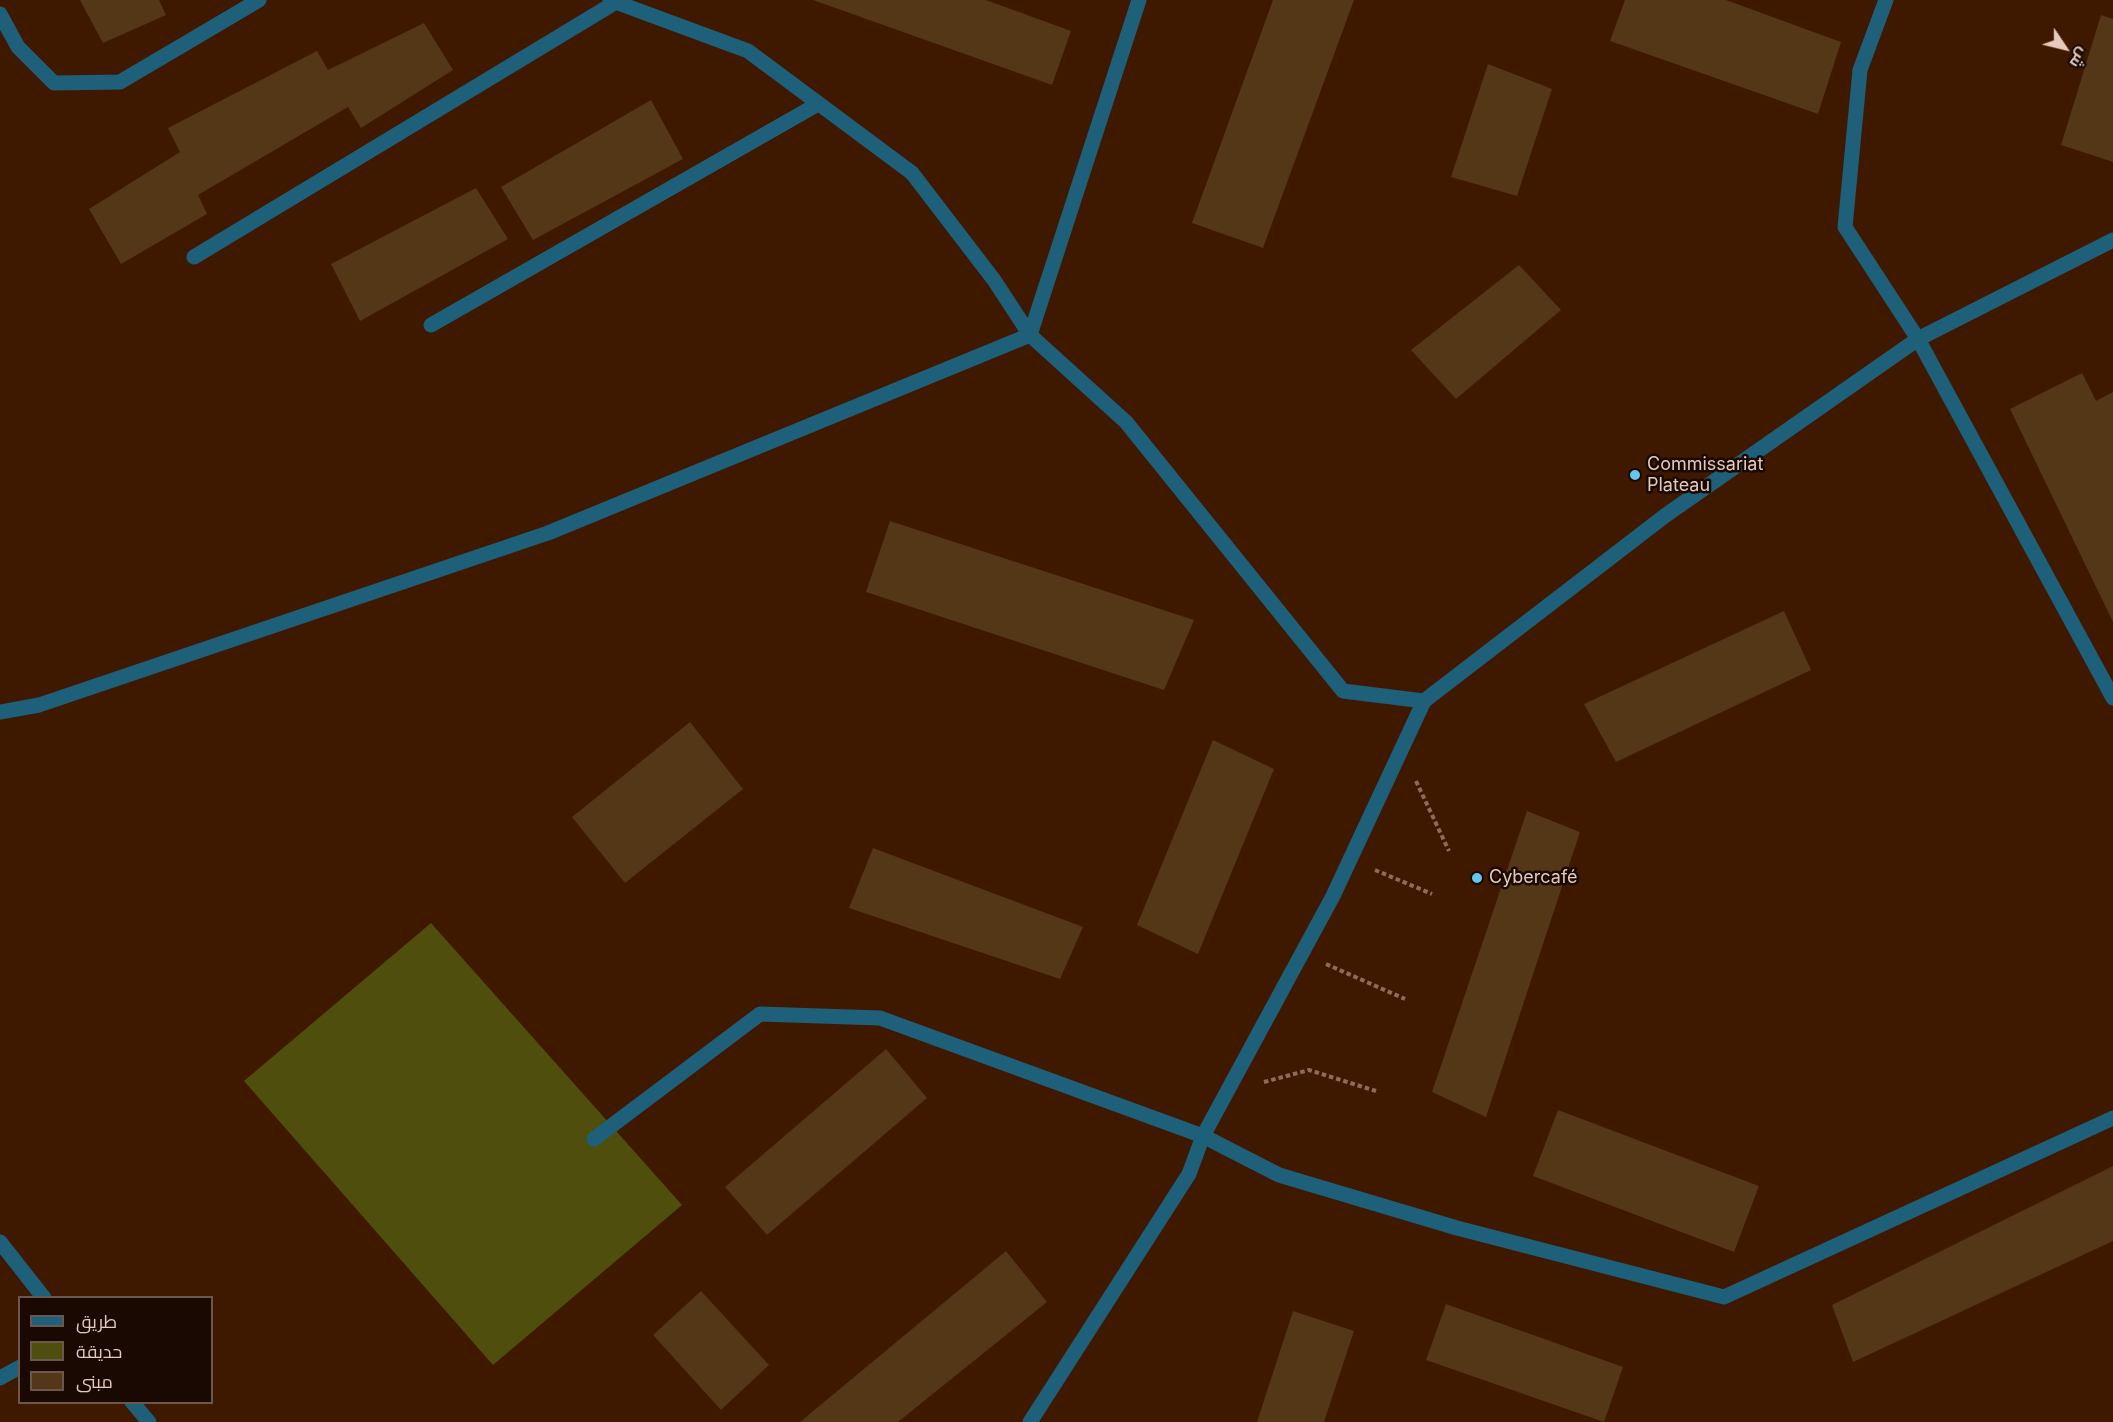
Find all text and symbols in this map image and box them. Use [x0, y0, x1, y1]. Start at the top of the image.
north arrow [2035, 18, 2095, 78]
text: ش [2066, 44, 2094, 72]
place label: Commissariat Plateau [1647, 454, 1763, 496]
marker: Commissariat Plateau [1628, 468, 1642, 482]
place label: Cybercafé [1489, 867, 1578, 889]
marker: Cybercafé [1470, 871, 1484, 885]
legend [18, 1296, 213, 1404]
text: طريق [76, 1311, 117, 1332]
text: حديقة [76, 1341, 122, 1362]
text: مبنى [76, 1371, 113, 1392]

